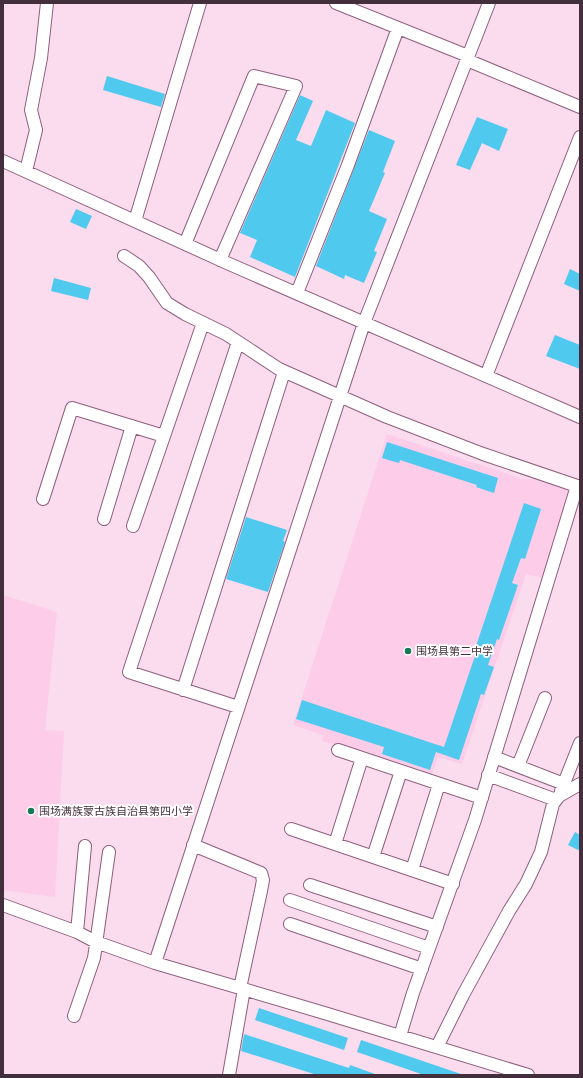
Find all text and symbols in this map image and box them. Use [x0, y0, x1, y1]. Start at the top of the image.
place label: 围场县第二中学 [416, 645, 493, 657]
marker: 围场县第二中学 [403, 646, 413, 656]
place label: 围场满族蒙古族自治县第四小学 [39, 805, 193, 817]
marker: 围场满族蒙古族自治县第四小学 [26, 806, 36, 816]

